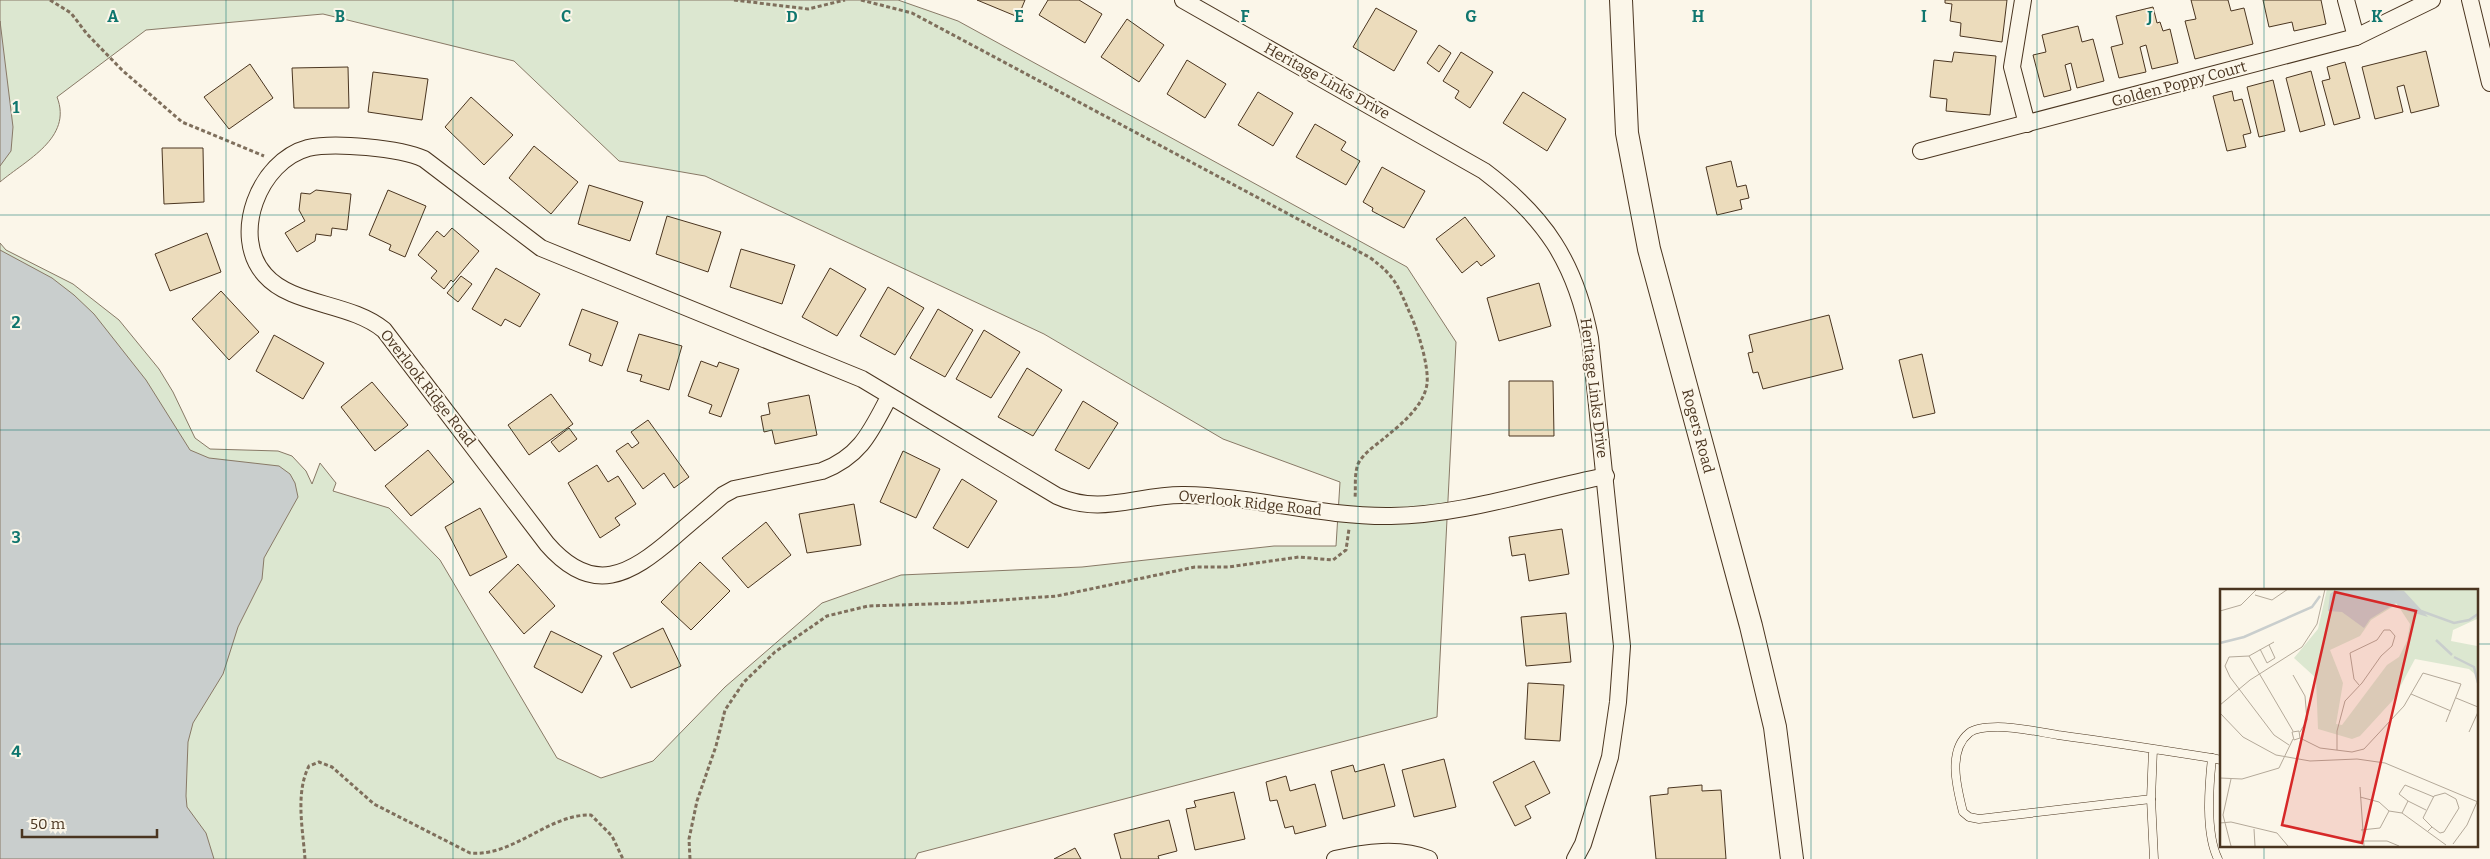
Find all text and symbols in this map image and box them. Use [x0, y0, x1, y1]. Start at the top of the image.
text: A [107, 7, 119, 26]
text: B [335, 7, 345, 26]
text: C [561, 7, 571, 26]
text: D [786, 7, 798, 26]
text: E [1014, 7, 1024, 26]
text: F [1241, 7, 1250, 26]
text: G [1465, 7, 1477, 26]
text: H [1692, 7, 1705, 26]
text: I [1921, 7, 1927, 26]
text: J [2146, 7, 2153, 26]
text: K [2371, 7, 2383, 26]
street label: Heritage Links Drive [1261, 39, 1393, 123]
street label: Golden Poppy Court [2110, 57, 2249, 111]
text: 1 [13, 98, 20, 117]
text: 2 [11, 313, 21, 332]
street label: Heritage Links Drive [1576, 317, 1612, 459]
street label: Overlook Ridge Road [377, 326, 479, 450]
street label: Rogers Road [1678, 387, 1718, 475]
street label: Overlook Ridge Road [1178, 487, 1323, 519]
text: 3 [11, 528, 21, 547]
inset map [2220, 589, 2478, 846]
text: 4 [11, 742, 21, 761]
scale bar [22, 806, 158, 838]
text: 50 m [30, 815, 66, 833]

